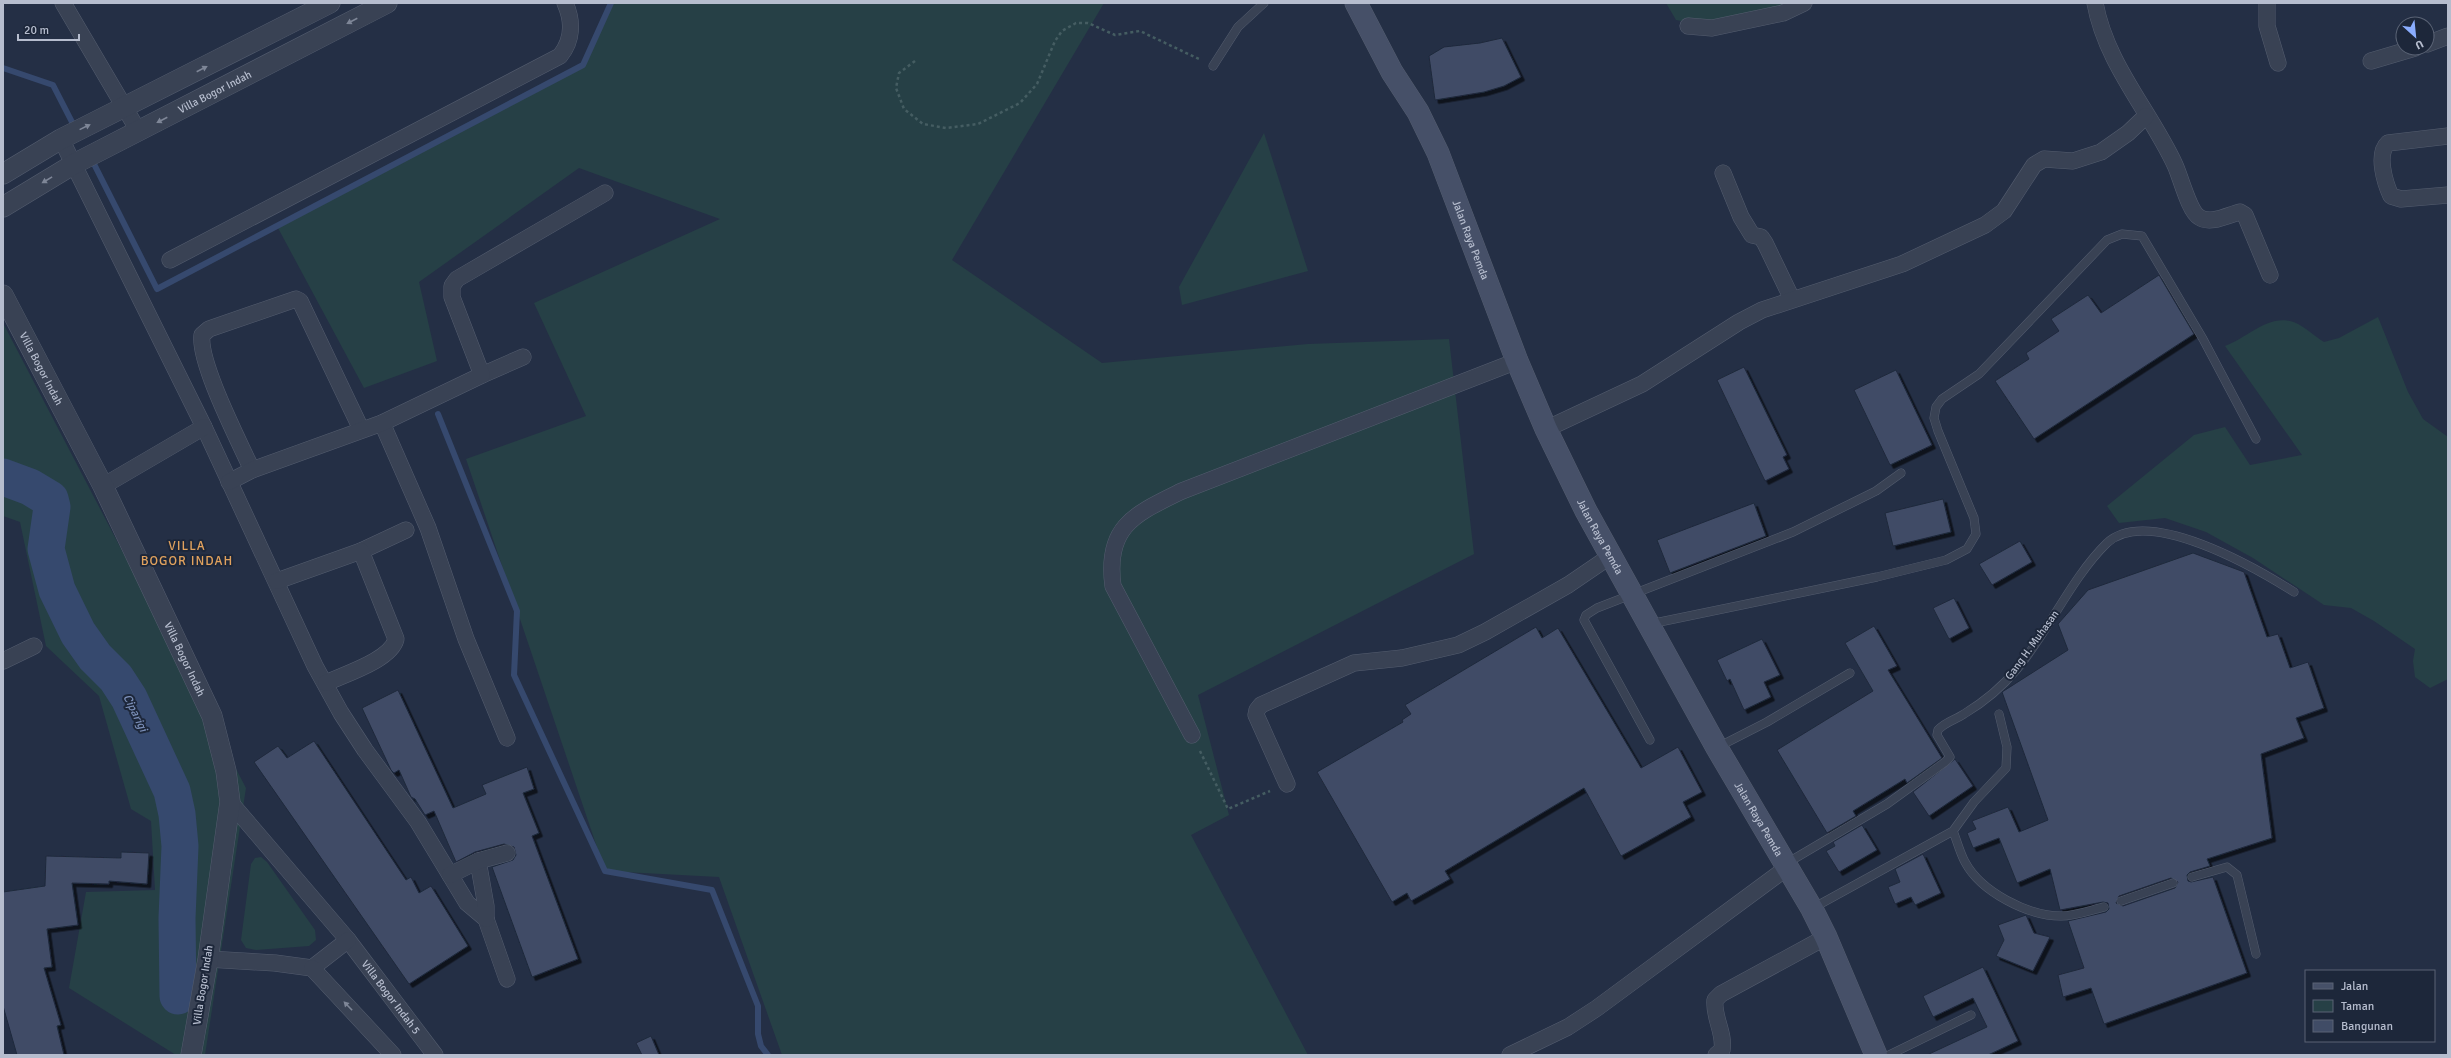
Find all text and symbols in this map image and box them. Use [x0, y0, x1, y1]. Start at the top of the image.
scale bar [18, 16, 79, 42]
north arrow [2395, 16, 2435, 56]
one-way arrow [346, 18, 358, 24]
text: 20 m [24, 23, 49, 38]
text: U [2413, 37, 2426, 52]
one-way arrow [196, 66, 207, 72]
street label: Villa Bogor Indah [176, 67, 253, 116]
one-way arrow [157, 116, 168, 123]
one-way arrow [80, 124, 91, 130]
one-way arrow [42, 176, 52, 184]
street label: Jalan Raya Pemda [1450, 198, 1492, 282]
street label: Villa Bogor Indah [17, 330, 66, 407]
street label: Jalan Raya Pemda [1575, 497, 1626, 577]
district label: VILLA BOGOR INDAH [141, 538, 233, 569]
street label: Gang H. Muhasan [2003, 608, 2061, 682]
street label: Villa Bogor Indah [162, 620, 208, 698]
water label: Ciparigi [119, 692, 151, 736]
street label: Jalan Raya Pemda [1732, 779, 1786, 859]
street label: Villa Bogor Indah [190, 944, 216, 1026]
street label: Villa Bogor Indah 5 [359, 957, 423, 1036]
legend [2305, 970, 2435, 1042]
text: Jalan [2341, 979, 2368, 994]
text: Taman [2341, 999, 2374, 1014]
one-way arrow [343, 1001, 353, 1011]
text: Bangunan [2341, 1019, 2393, 1034]

